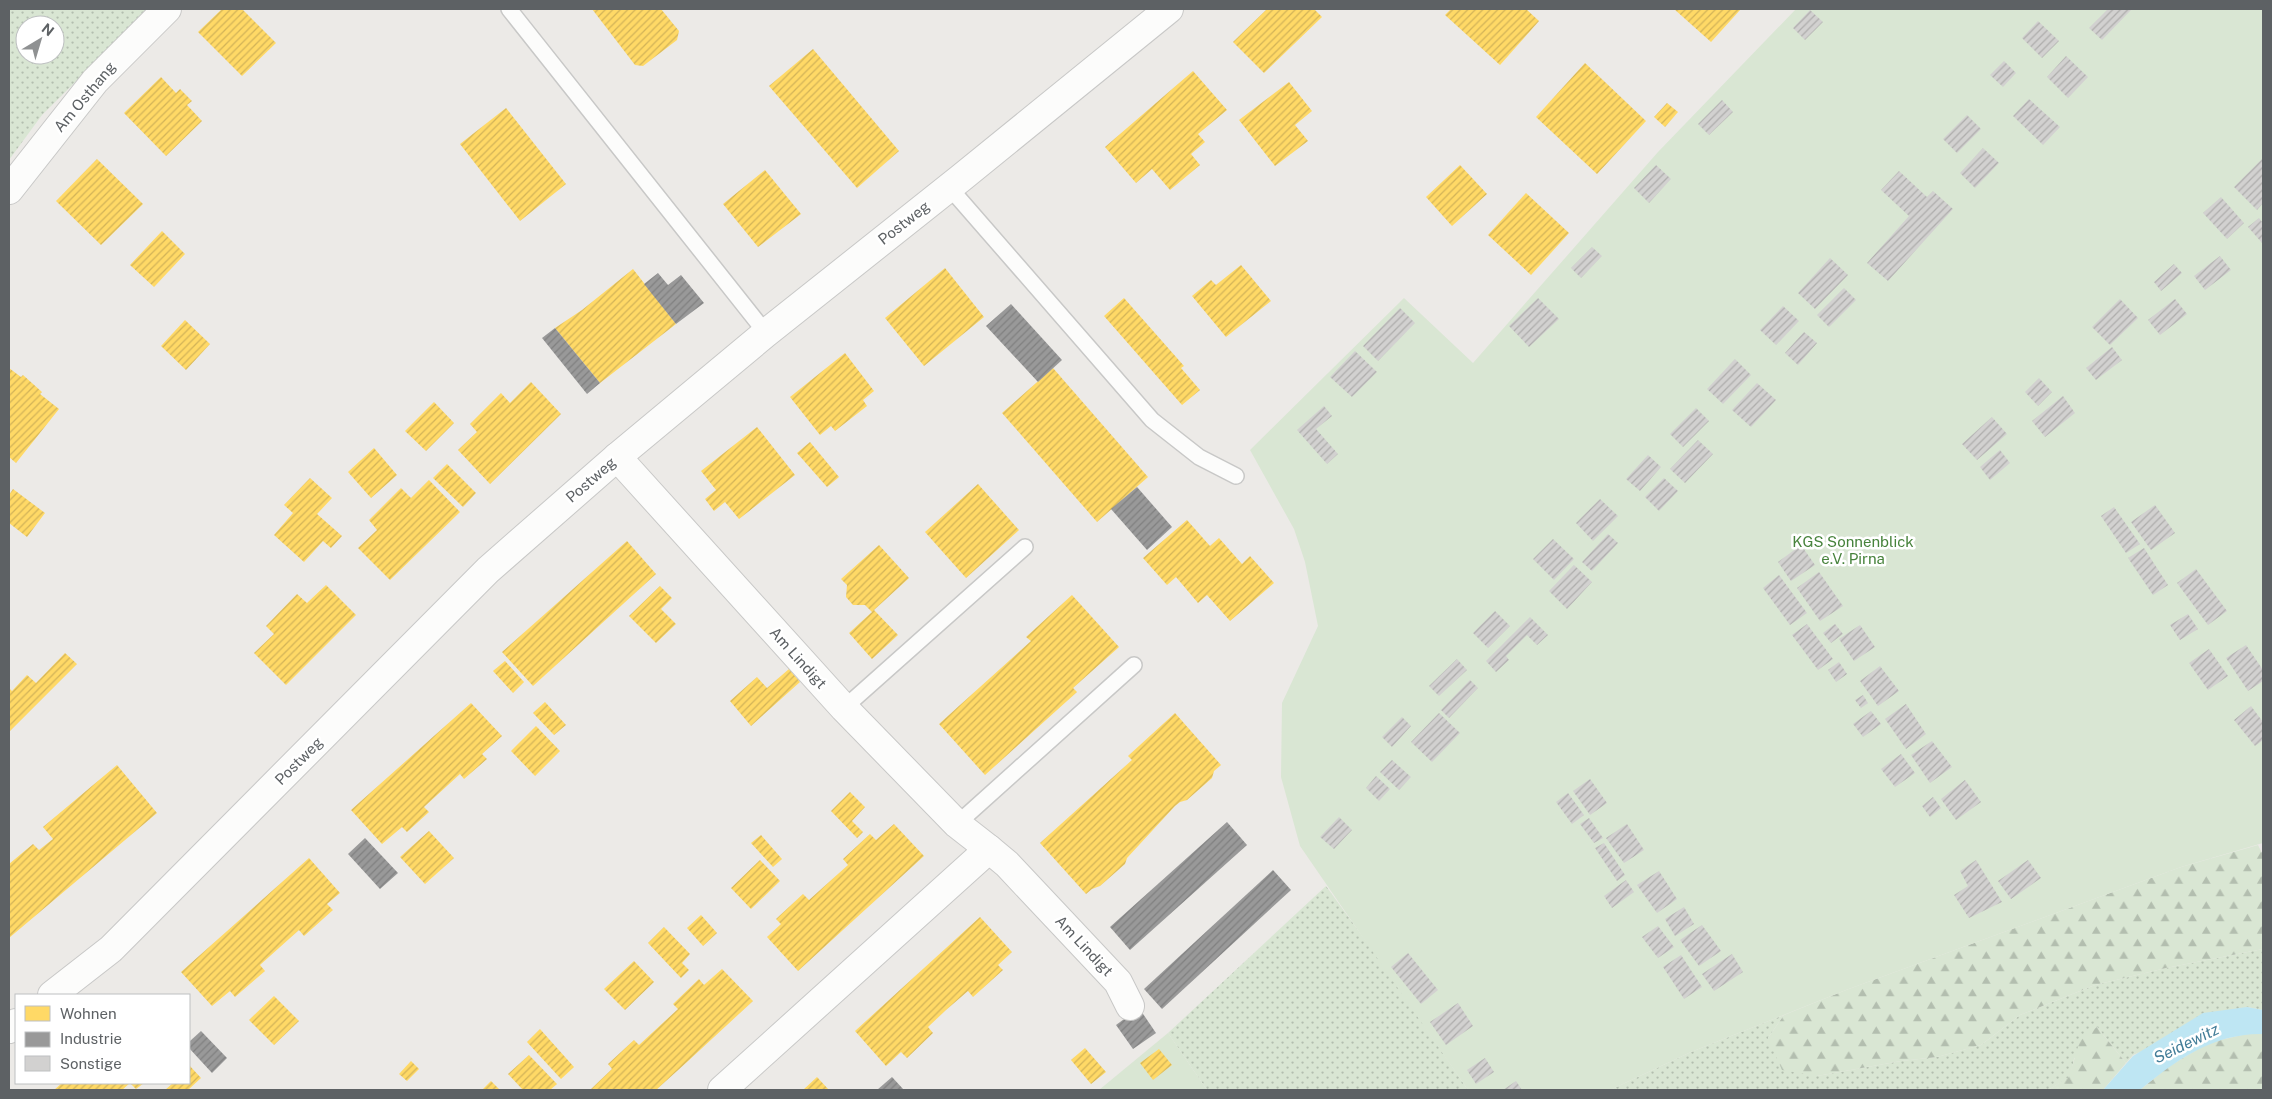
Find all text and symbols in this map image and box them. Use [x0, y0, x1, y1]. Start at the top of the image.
north arrow [15, 15, 65, 65]
text: N [39, 20, 57, 39]
street label: Am Osthang [50, 58, 119, 135]
street label: Postweg [875, 197, 933, 248]
street label: Postweg [562, 453, 619, 506]
park label: KGS Sonnenblick e.V. Pirna [1792, 533, 1914, 567]
street label: Am Lindigt [767, 624, 830, 692]
street label: Postweg [271, 733, 326, 788]
street label: Am Lindigt [1052, 912, 1117, 979]
legend [15, 994, 190, 1084]
text: Wohnen [60, 1005, 117, 1022]
water label: Seidewitz [2151, 1019, 2222, 1067]
text: Industrie [60, 1030, 122, 1047]
text: Sonstige [60, 1055, 122, 1072]

